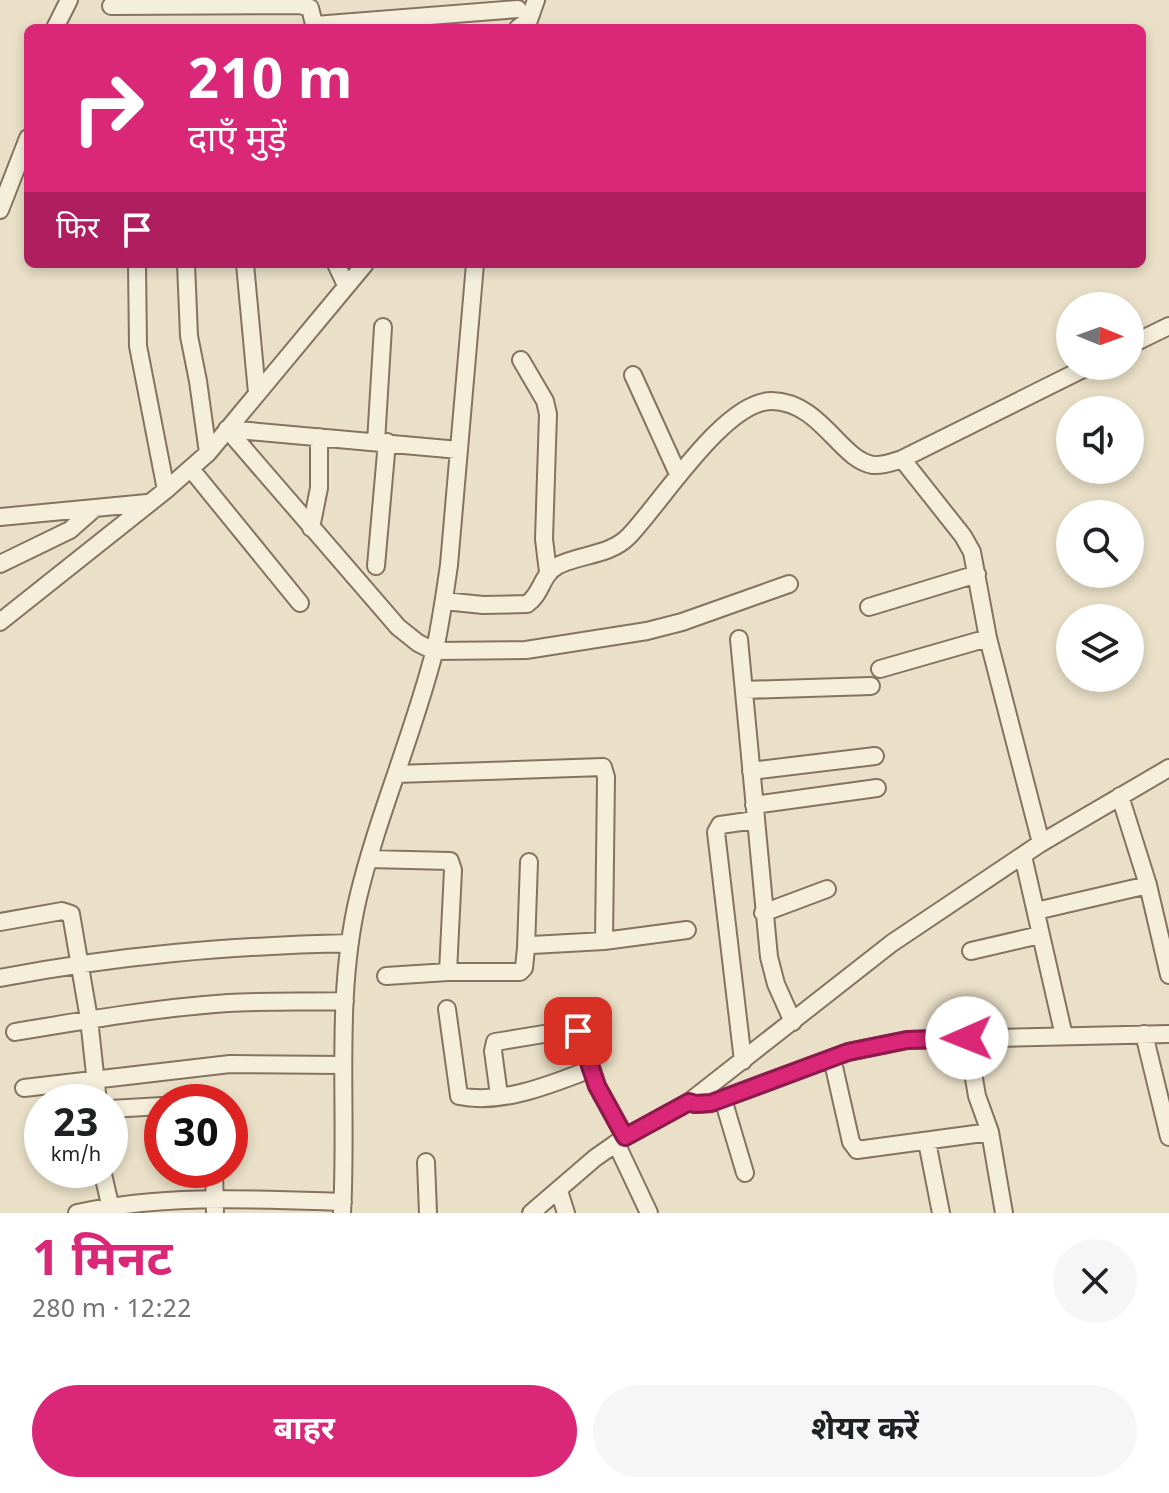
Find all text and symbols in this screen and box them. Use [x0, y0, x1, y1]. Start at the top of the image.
text: 210 m [188, 48, 352, 121]
icon: right [56, 56, 160, 160]
text: दाएँ मुड़ें [188, 119, 287, 166]
icon: arrive [115, 208, 159, 252]
text: फिर [56, 211, 99, 250]
north arrow [1056, 292, 1144, 380]
map controls [1056, 292, 1144, 692]
button: sound [1056, 396, 1144, 484]
button: search [1056, 500, 1144, 588]
button: layers [1056, 604, 1144, 692]
position arrow [925, 996, 1009, 1080]
pin [544, 997, 612, 1065]
icon: arrive [556, 1009, 600, 1053]
speed limit sign: 30 [144, 1084, 248, 1188]
text: 23 [53, 1100, 99, 1152]
text: km/h [51, 1143, 101, 1169]
text: 1 मिनट [32, 1232, 172, 1295]
button: close [1053, 1239, 1137, 1323]
text: 280 m · 12:22 [32, 1294, 191, 1328]
button: बाहर [32, 1385, 577, 1477]
button: शेयर करें [593, 1385, 1137, 1477]

